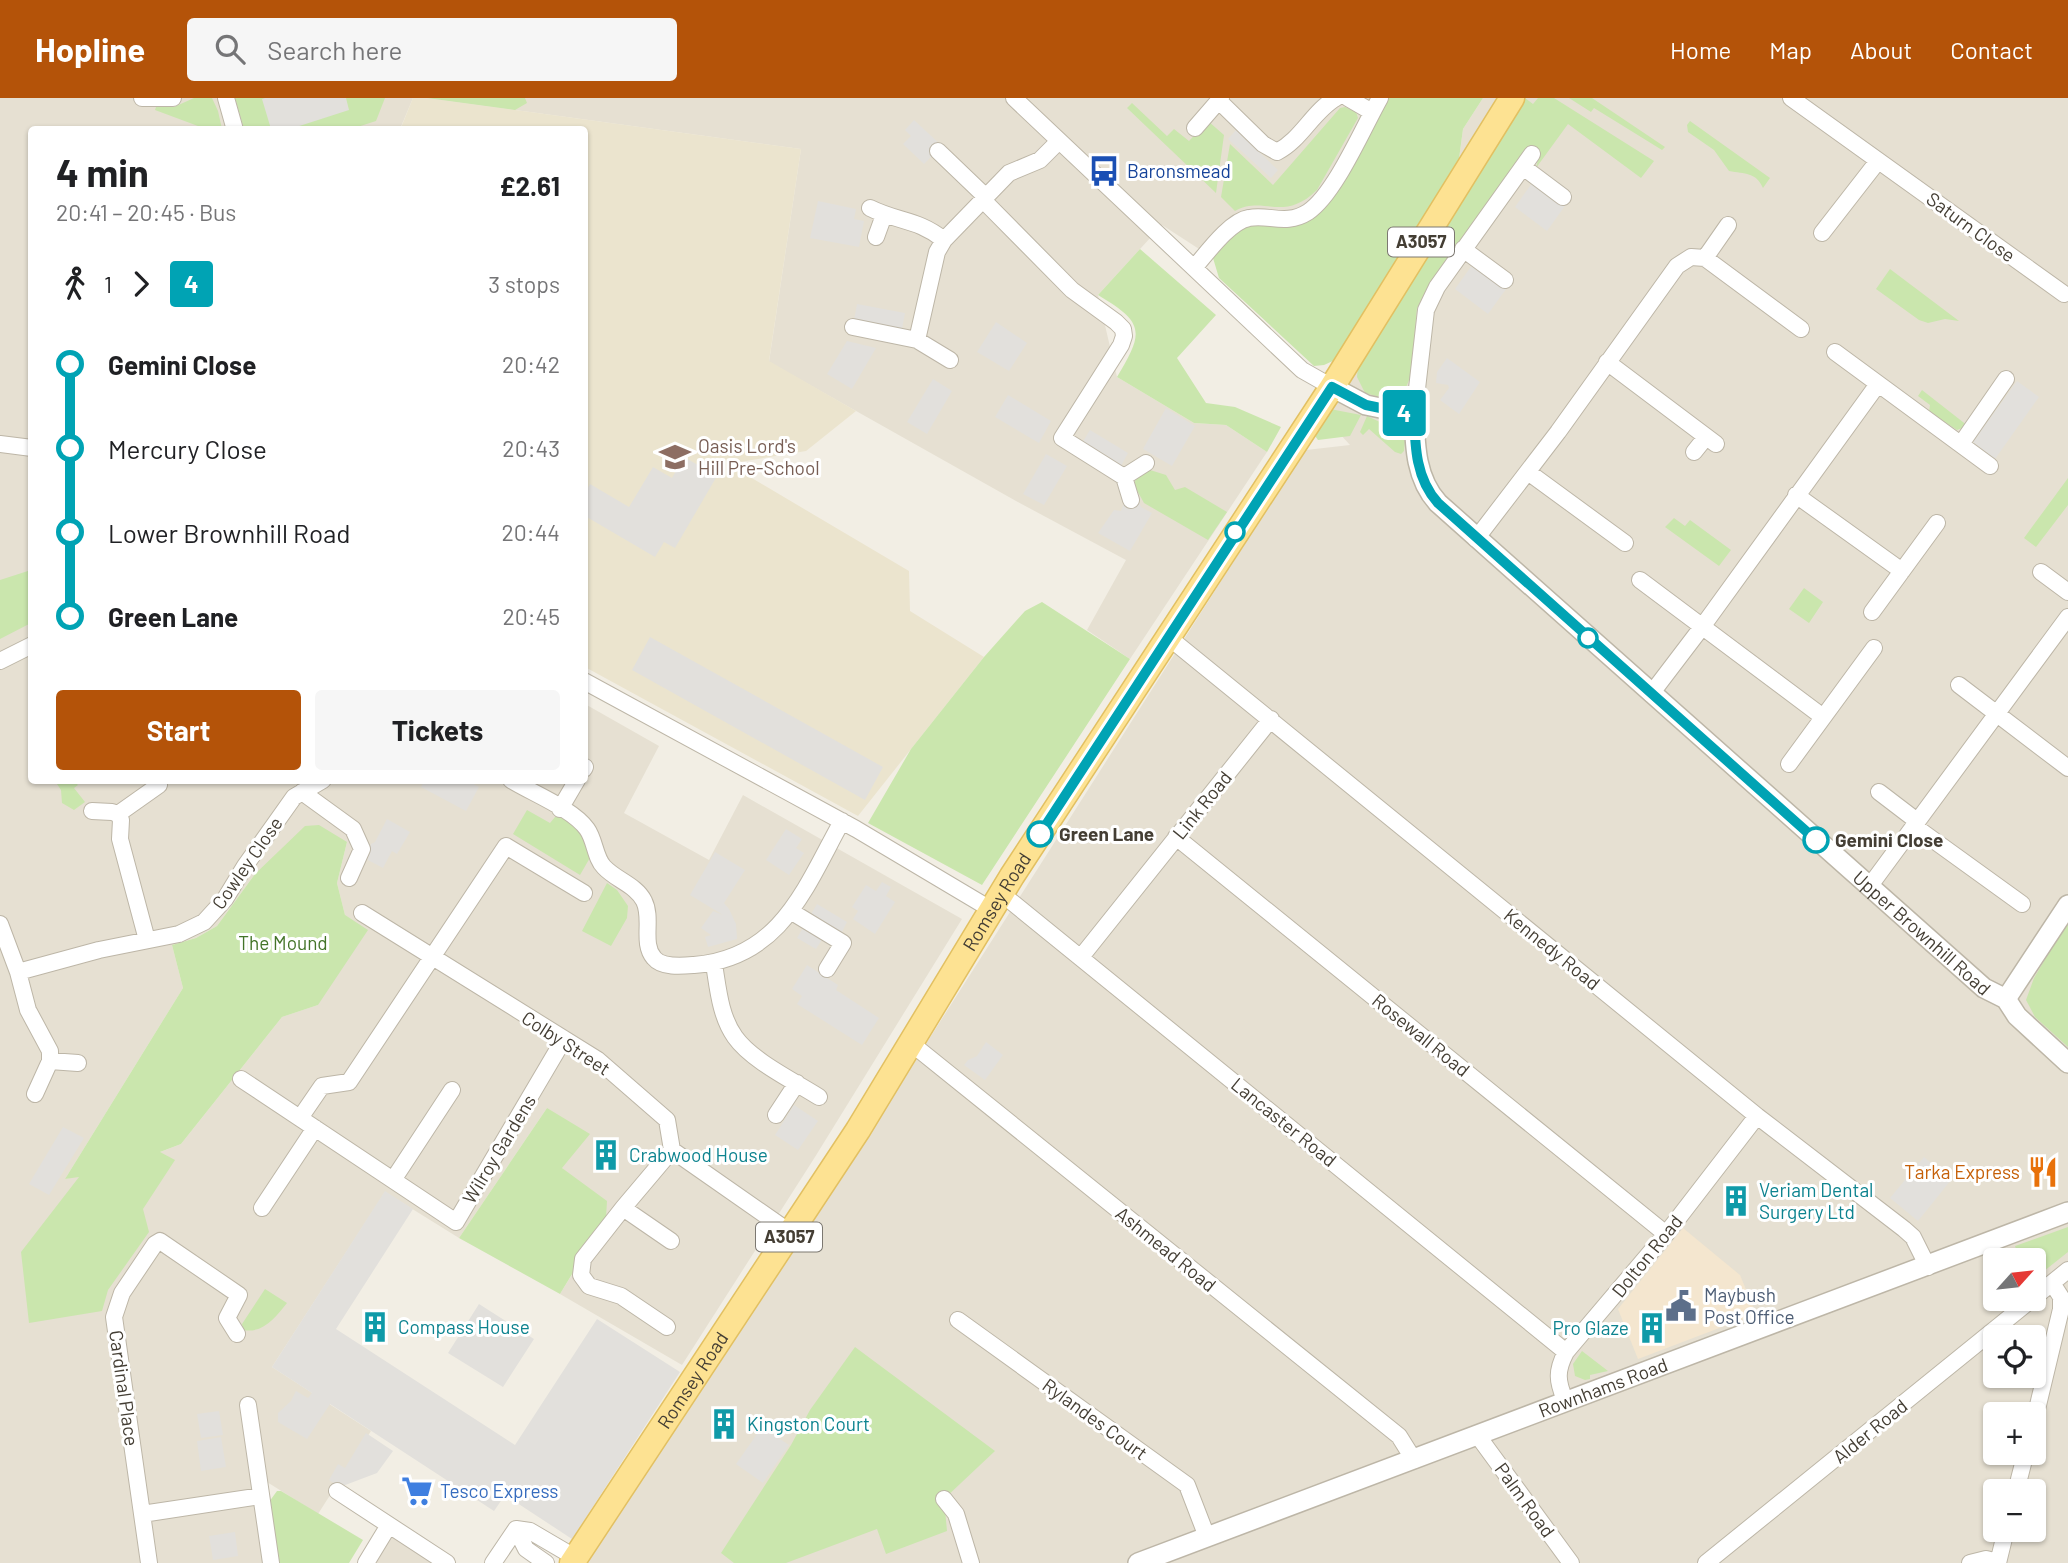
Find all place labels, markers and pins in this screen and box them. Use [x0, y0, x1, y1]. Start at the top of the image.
bus stop icon: Baronsmead [1087, 154, 1121, 188]
place label: Baronsmead [1127, 159, 1231, 182]
place label: Oasis Lord's Hill Pre-School [698, 434, 820, 479]
school or university icon: Oasis Lord's Hill Pre-School [658, 440, 692, 474]
unlabelled marker [1225, 522, 1245, 542]
unlabelled marker [1578, 628, 1598, 648]
marker: Green Lane [1027, 821, 1053, 847]
place label: Green Lane [1059, 822, 1154, 845]
marker: Gemini Close [1803, 827, 1829, 853]
place label: Gemini Close [1835, 828, 1943, 851]
building icon: Crabwood House [589, 1138, 623, 1172]
place label: Crabwood House [629, 1143, 768, 1166]
restaurant icon: Tarka Express [2026, 1155, 2060, 1189]
place label: Tarka Express [1904, 1160, 2020, 1183]
place label: Veriam Dental Surgery Ltd [1759, 1178, 1873, 1223]
building icon: Veriam Dental Surgery Ltd [1719, 1184, 1753, 1218]
place label: Maybush Post Office [1704, 1283, 1795, 1328]
public building icon: Maybush Post Office [1664, 1289, 1698, 1323]
building icon: Compass House [358, 1310, 392, 1344]
building icon: Pro Glaze [1635, 1311, 1669, 1345]
place label: Compass House [398, 1315, 530, 1338]
place label: Pro Glaze [1552, 1316, 1629, 1339]
building icon: Kingston Court [707, 1407, 741, 1441]
place label: Kingston Court [747, 1412, 870, 1435]
supermarket icon: Tesco Express [400, 1474, 434, 1508]
place label: Tesco Express [440, 1479, 558, 1502]

